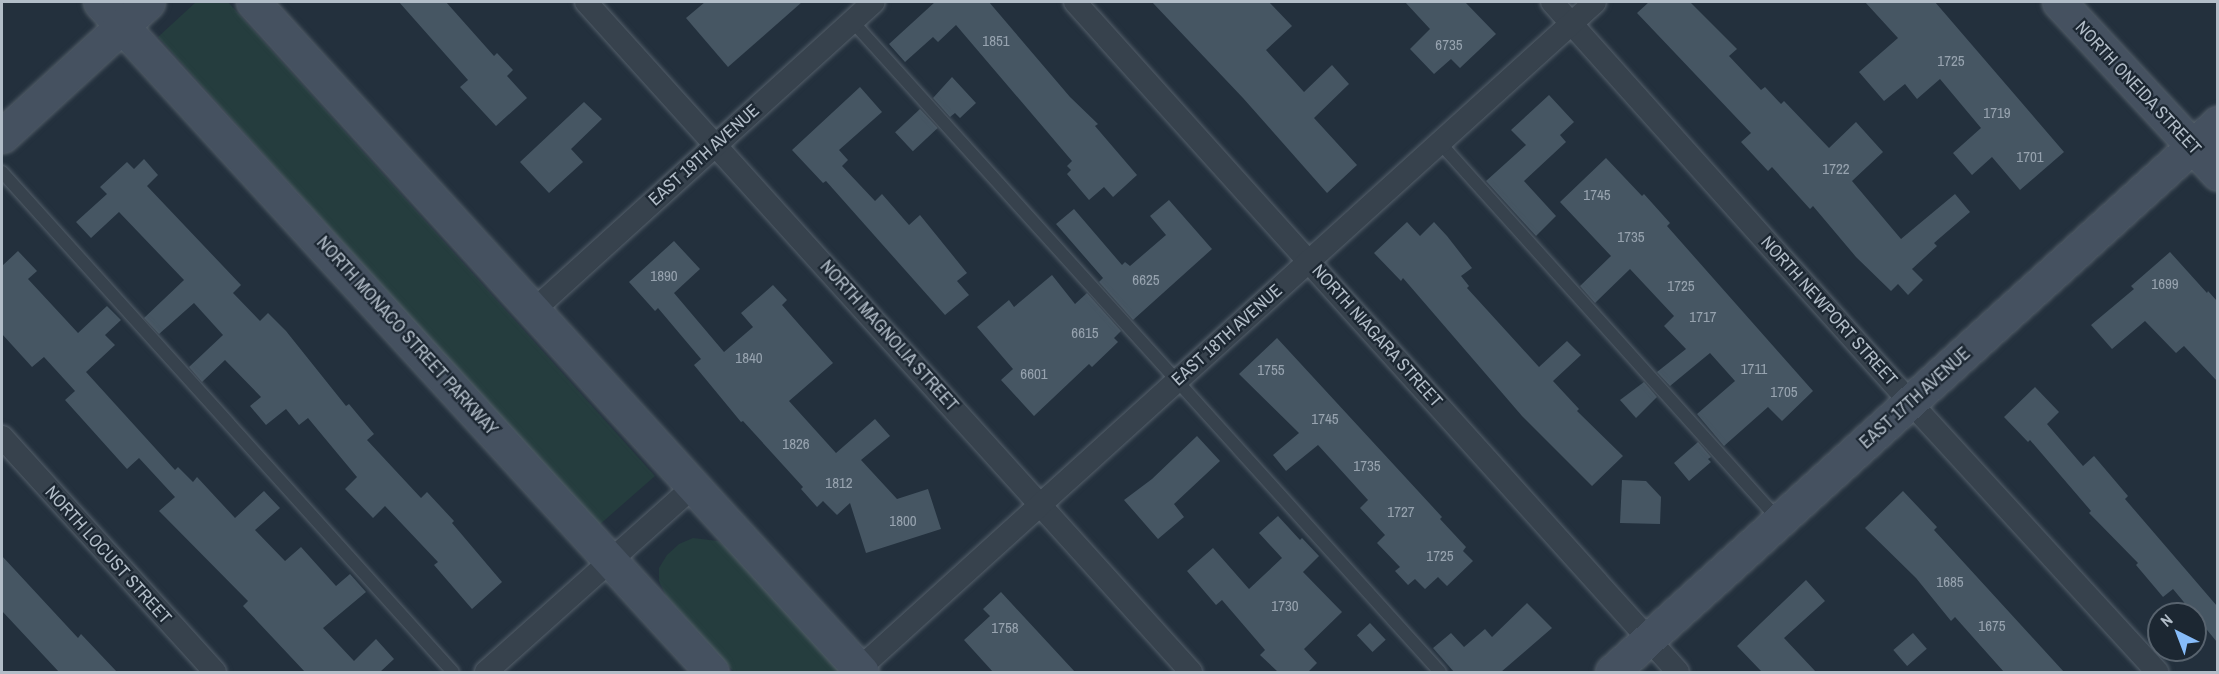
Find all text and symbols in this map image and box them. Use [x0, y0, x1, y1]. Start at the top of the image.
street label: NORTH ONEIDA STREET [2070, 17, 2206, 159]
house number: 1851 [982, 32, 1010, 50]
house number: 6735 [1435, 36, 1463, 54]
house number: 1725 [1937, 52, 1965, 70]
street label: EAST 19TH AVENUE [644, 99, 764, 211]
house number: 1719 [1983, 104, 2011, 122]
house number: 1701 [2016, 148, 2044, 166]
house number: 1722 [1822, 160, 1850, 178]
house number: 1745 [1583, 186, 1611, 204]
house number: 1735 [1617, 228, 1645, 246]
street label: NORTH MONACO STREET PARKWAY [312, 232, 502, 440]
street label: NORTH NEWPORT STREET [1756, 232, 1902, 390]
street label: NORTH MAGNOLIA STREET [815, 256, 963, 416]
street label: NORTH NIAGARA STREET [1307, 260, 1447, 412]
house number: 1890 [650, 267, 678, 285]
house number: 6625 [1132, 271, 1160, 289]
house number: 1699 [2151, 275, 2179, 293]
house number: 1725 [1667, 277, 1695, 295]
street label: EAST 18TH AVENUE [1167, 279, 1287, 391]
house number: 1717 [1689, 308, 1717, 326]
house number: 6615 [1071, 324, 1099, 342]
street label: EAST 17TH AVENUE [1855, 342, 1975, 454]
house number: 1840 [735, 349, 763, 367]
house number: 1711 [1741, 360, 1767, 378]
house number: 1755 [1257, 361, 1285, 379]
house number: 6601 [1020, 365, 1048, 383]
house number: 1705 [1770, 383, 1798, 401]
house number: 1745 [1311, 410, 1339, 428]
house number: 1826 [782, 435, 810, 453]
house number: 1735 [1353, 457, 1381, 475]
house number: 1812 [825, 474, 853, 492]
street label: NORTH LOCUST STREET [40, 481, 176, 629]
house number: 1727 [1387, 503, 1415, 521]
house number: 1800 [889, 512, 917, 530]
house number: 1725 [1426, 547, 1454, 565]
house number: 1685 [1936, 573, 1964, 591]
house number: 1730 [1271, 597, 1299, 615]
north arrow [2147, 602, 2207, 662]
text: N [2155, 609, 2177, 631]
house number: 1675 [1978, 617, 2006, 635]
house number: 1758 [991, 619, 1019, 637]

